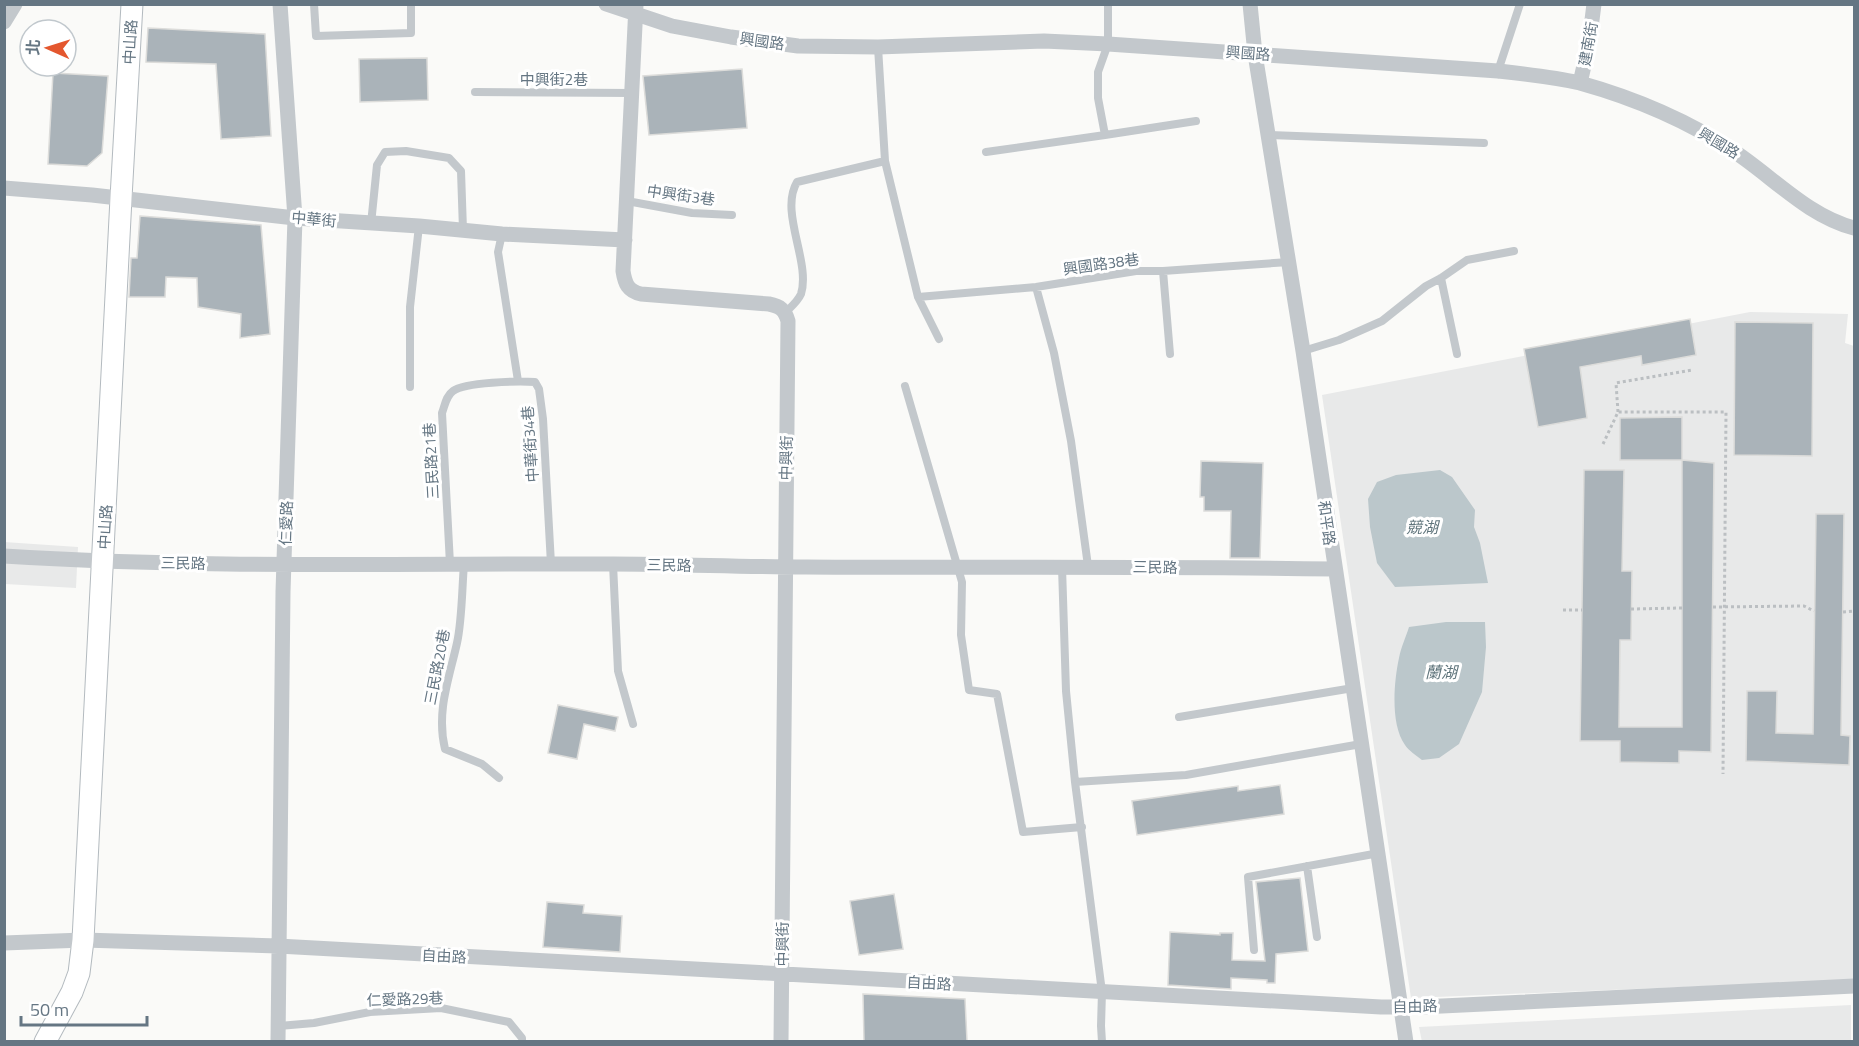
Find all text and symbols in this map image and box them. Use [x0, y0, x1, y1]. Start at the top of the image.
north arrow [18, 18, 78, 78]
street label: 中山路 [117, 19, 143, 65]
street label: 建南街 [1573, 20, 1603, 68]
street label: 興國路 [738, 26, 786, 56]
text: 北 [21, 39, 45, 56]
street label: 興國路 [1225, 40, 1271, 66]
street label: 中興街2巷 [520, 68, 588, 91]
street label: 興國路 [1694, 122, 1744, 164]
street label: 中興街3巷 [646, 179, 716, 211]
street label: 中華街 [291, 206, 337, 232]
street label: 興國路38巷 [1061, 247, 1141, 281]
street label: 中華街34巷 [516, 405, 544, 483]
street label: 三民路21巷 [418, 422, 444, 500]
street label: 中興街 [774, 435, 798, 481]
street label: 和平路 [1312, 499, 1342, 547]
street label: 仁愛路 [274, 500, 298, 546]
street label: 中山路 [92, 504, 118, 550]
water label: 競湖 [1406, 515, 1441, 539]
street label: 三民路 [160, 551, 206, 575]
street label: 三民路 [646, 553, 692, 577]
street label: 三民路 [1132, 555, 1178, 579]
street label: 三民路20巷 [418, 627, 456, 707]
water label: 蘭湖 [1425, 660, 1460, 684]
street label: 中興街 [771, 921, 794, 967]
street label: 自由路 [421, 943, 467, 969]
street label: 自由路 [906, 970, 952, 996]
street label: 仁愛路29巷 [366, 986, 444, 1012]
scale bar [21, 989, 147, 1027]
street label: 自由路 [1392, 994, 1438, 1018]
text: 50 m [30, 996, 69, 1023]

